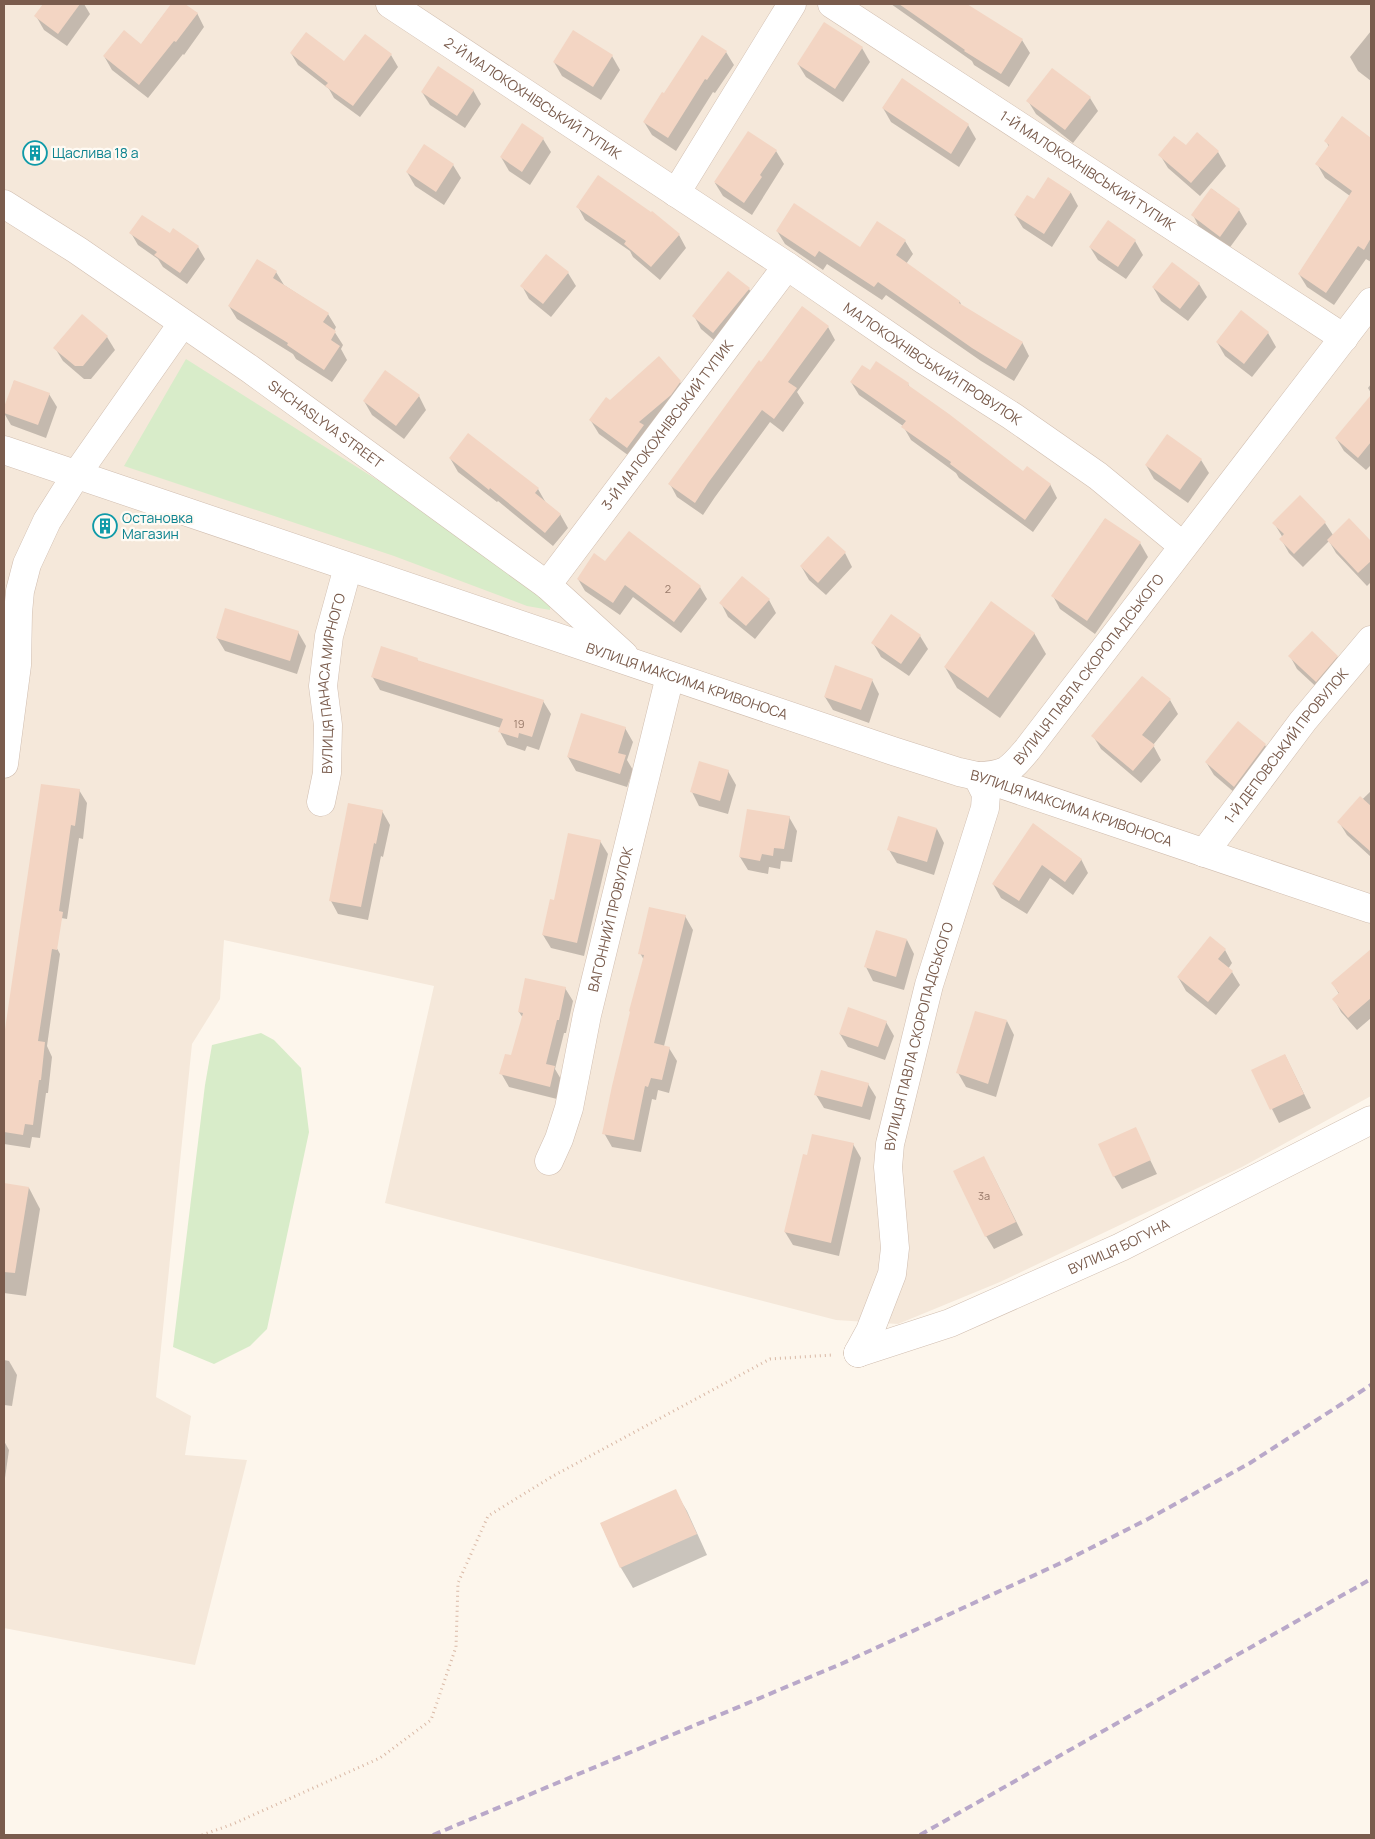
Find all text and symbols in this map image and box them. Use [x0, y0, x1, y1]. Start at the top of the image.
street label: 2-Й МАЛОКОХНІВСЬКИЙ ТУПИК [441, 32, 626, 163]
street label: 1-Й МАЛОКОХНІВСЬКИЙ ТУПИК [996, 106, 1180, 235]
building icon: Щаслива 18 а [22, 140, 48, 166]
place label: Щаслива 18 а [52, 143, 139, 162]
street label: МАЛОКОХНІВСЬКИЙ ПРОВУЛОК [840, 298, 1026, 429]
street label: 3-Й МАЛОКОХНІВСЬКИЙ ТУПИК [597, 336, 737, 514]
street label: SHCHASLYVA STREET [265, 375, 388, 472]
place label: Остановка Магазин [122, 508, 193, 543]
building icon: Остановка Магазин [92, 513, 118, 539]
street label: ВУЛИЦЯ ПАВЛА СКОРОПАДСЬКОГО [1009, 570, 1168, 768]
house number: 2 [665, 581, 671, 596]
street label: ВУЛИЦЯ ПАНАСА МИРНОГО [313, 591, 349, 774]
street label: ВУЛИЦЯ МАКСИМА КРИВОНОСА [584, 638, 791, 724]
street label: 1-Й ДЕПОВСЬКИЙ ПРОВУЛОК [1219, 664, 1353, 827]
house number: 19 [513, 716, 525, 731]
street label: ВУЛИЦЯ МАКСИМА КРИВОНОСА [969, 765, 1175, 850]
street label: ВАГОННИЙ ПРОВУЛОК [583, 844, 637, 994]
street label: ВУЛИЦЯ ПАВЛА СКОРОПАДСЬКОГО [879, 920, 957, 1151]
house number: 3а [978, 1188, 990, 1203]
street label: ВУЛИЦЯ БОГУНА [1065, 1214, 1173, 1278]

